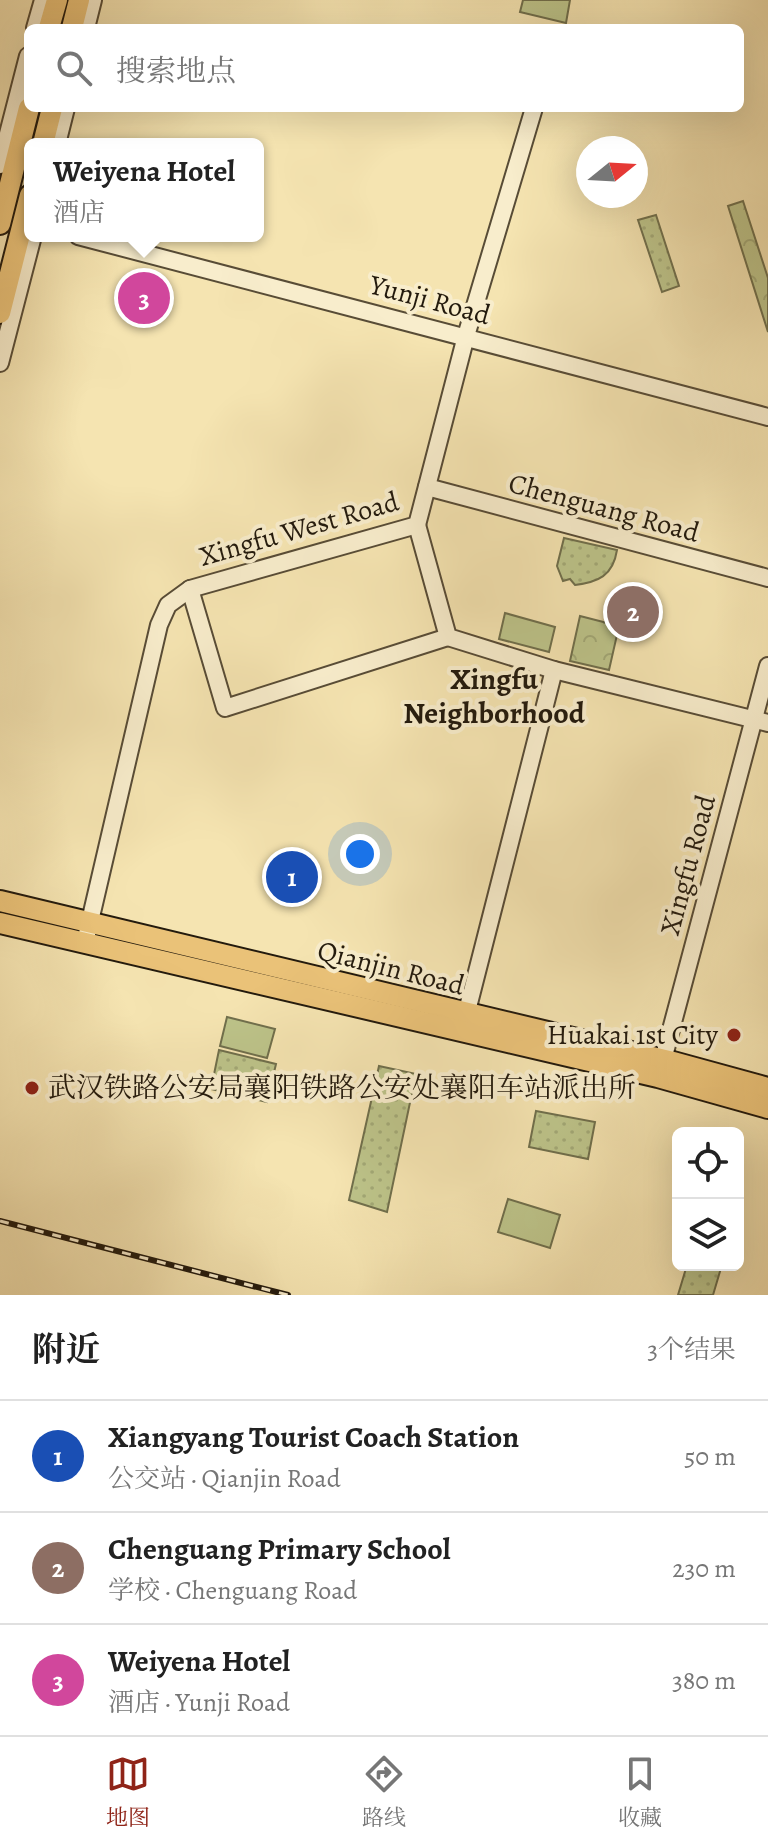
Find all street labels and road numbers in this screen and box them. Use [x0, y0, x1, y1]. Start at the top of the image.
street label: Yunji Road [364, 265, 495, 335]
street label: Chenguang Road [505, 464, 704, 552]
street label: Xingfu West Road [195, 482, 404, 576]
street label: Xingfu Road [651, 790, 725, 939]
street label: Qianjin Road [314, 931, 469, 1005]

